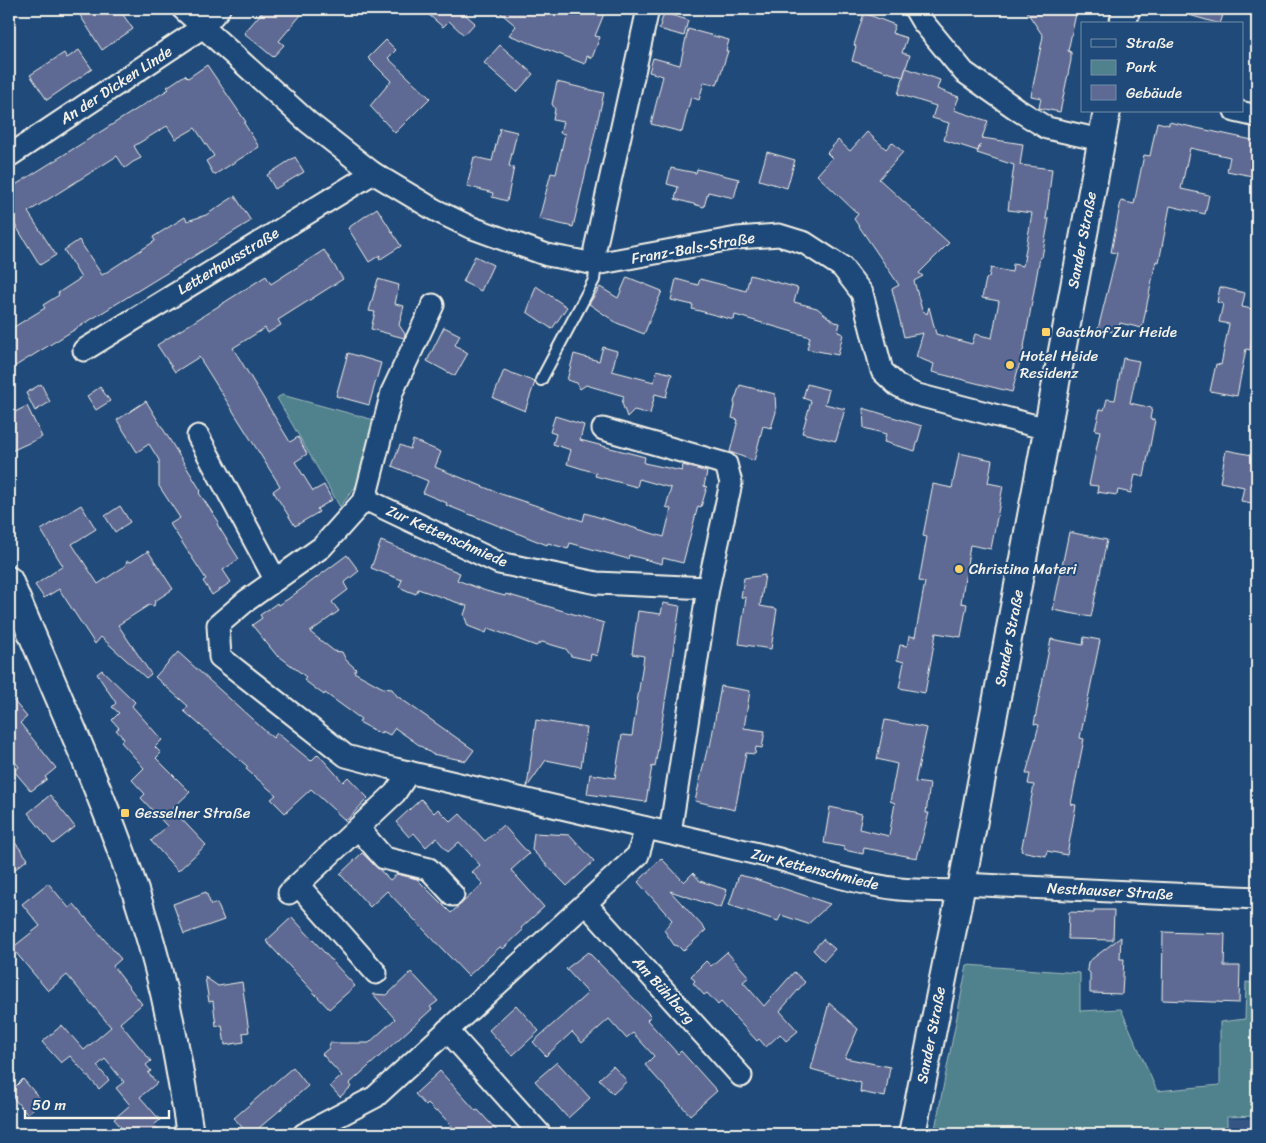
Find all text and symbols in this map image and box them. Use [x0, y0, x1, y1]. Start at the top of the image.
legend [1081, 22, 1244, 112]
text: Straße [1126, 30, 1174, 56]
street label: An der Dicken Linde [54, 39, 178, 132]
text: Park [1126, 54, 1157, 80]
text: Gebäude [1126, 80, 1182, 106]
street label: Sander Straße [1060, 189, 1104, 291]
street label: Letterhausstraße [172, 220, 284, 302]
street label: Franz-Bals-Straße [629, 224, 757, 272]
place label: Gasthof Zur Heide [1056, 319, 1177, 345]
marker: Gasthof Zur Heide [1040, 326, 1052, 338]
place label: Hotel Heide Residenz [1020, 343, 1099, 386]
marker: Hotel Heide Residenz [1004, 359, 1016, 371]
street label: Zur Kettenschmiede [382, 498, 512, 574]
place label: Christina Materi [969, 556, 1078, 582]
marker: Christina Materi [953, 563, 965, 575]
street label: Sander Straße [987, 587, 1031, 689]
place label: Gesselner Straße [135, 800, 251, 826]
marker: Gesselner Straße [119, 807, 131, 819]
street label: Zur Kettenschmiede [748, 841, 882, 897]
street label: Nesthauser Straße [1046, 875, 1174, 907]
street label: Am Bühlberg [625, 949, 702, 1030]
street label: Sander Straße [909, 984, 953, 1086]
scale bar [25, 1088, 169, 1120]
text: 50 m [32, 1092, 67, 1118]

